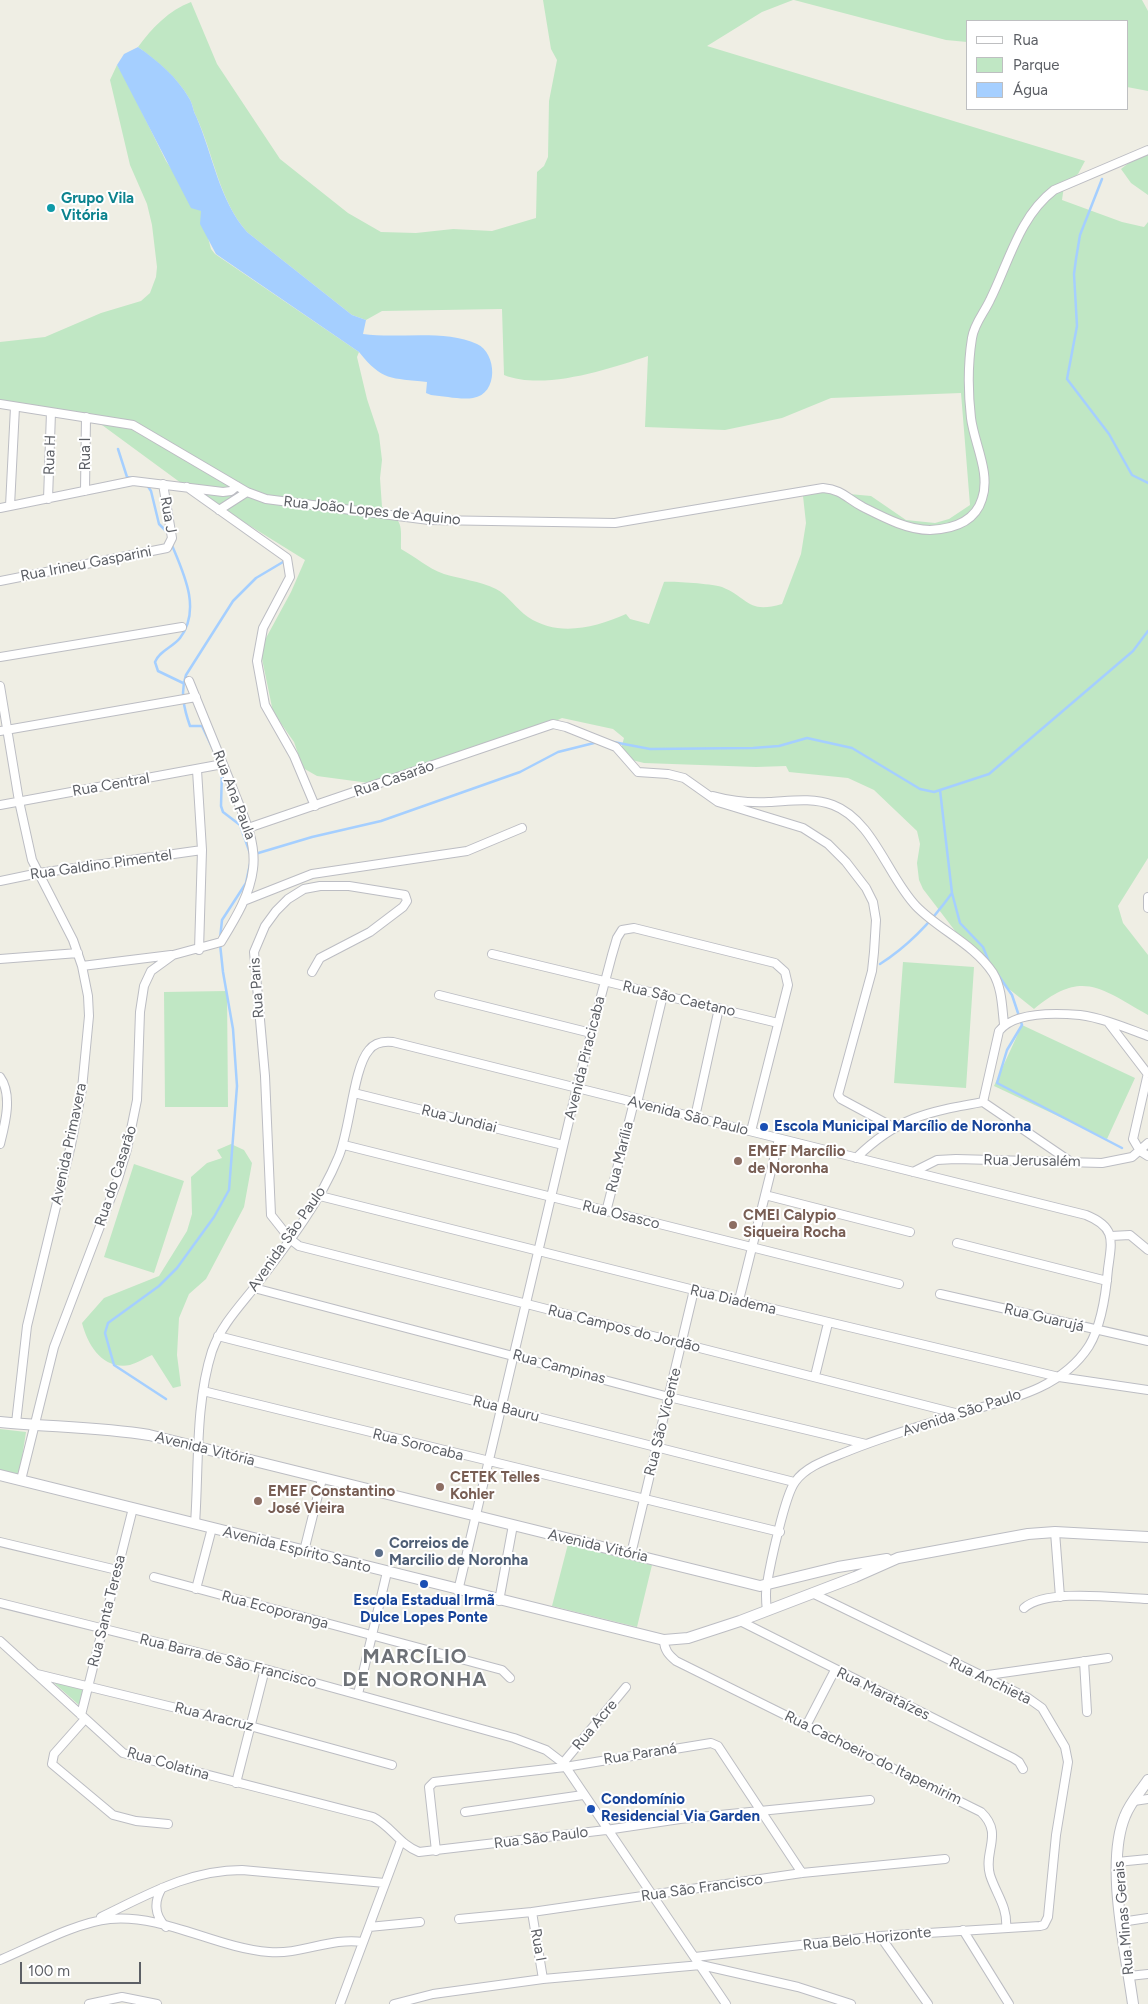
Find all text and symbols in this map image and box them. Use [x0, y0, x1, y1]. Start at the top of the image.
legend [966, 20, 1128, 110]
text: Rua [1013, 31, 1038, 49]
text: Parque [1013, 56, 1060, 74]
text: Água [1013, 81, 1048, 99]
place label: Grupo Vila Vitória [61, 190, 134, 225]
marker: Grupo Vila Vitória [45, 202, 57, 214]
street label: Rua H [40, 435, 60, 475]
street label: Rua I [77, 437, 95, 471]
street label: Rua João Lopes de Aquino [282, 493, 462, 529]
street label: Rua J [156, 495, 180, 535]
street label: Rua Irineu Gasparini [19, 542, 153, 586]
street label: Rua Ana Paula [209, 748, 259, 842]
street label: Rua Casarão [352, 757, 436, 801]
street label: Rua Central [71, 769, 151, 801]
street label: Rua Galdino Pimentel [29, 846, 173, 884]
street label: Rua Paris [246, 957, 268, 1019]
street label: Rua São Caetano [621, 977, 737, 1021]
street label: Avenida Piracicaba [561, 994, 609, 1122]
street label: Avenida Primavera [47, 1082, 91, 1206]
street label: Avenida São Paulo [626, 1092, 750, 1140]
street label: Rua Jundiai [419, 1101, 499, 1137]
place label: Escola Municipal Marcílio de Noronha [774, 1118, 1031, 1136]
street label: Rua Marília [603, 1120, 637, 1194]
marker: Escola Municipal Marcílio de Noronha [758, 1121, 770, 1133]
street label: Rua do Casarão [91, 1123, 141, 1229]
place label: EMEF Marcílio de Noronha [748, 1143, 845, 1178]
street label: Rua Jerusalém [983, 1151, 1081, 1171]
marker: EMEF Marcílio de Noronha [732, 1155, 744, 1167]
street label: Avenida São Paulo [244, 1183, 330, 1295]
street label: Rua Osasco [580, 1197, 662, 1233]
place label: CMEI Calypio Siqueira Rocha [743, 1207, 846, 1242]
marker: CMEI Calypio Siqueira Rocha [727, 1219, 739, 1231]
street label: Rua Diadema [688, 1281, 778, 1319]
street label: Rua Guarujá [1002, 1300, 1086, 1336]
street label: Rua Campos do Jordão [546, 1301, 702, 1357]
street label: Rua Campinas [510, 1346, 608, 1388]
street label: Rua São Vicente [641, 1366, 685, 1478]
street label: Avenida São Paulo [900, 1385, 1024, 1441]
street label: Rua Bauru [471, 1392, 541, 1426]
street label: Rua Sorocaba [371, 1425, 465, 1465]
street label: Avenida Vitória [153, 1428, 257, 1470]
place label: CETEK Telles Kohler [450, 1469, 540, 1504]
marker: CETEK Telles Kohler [434, 1481, 446, 1493]
place label: EMEF Constantino José Vieira [268, 1483, 395, 1518]
marker: EMEF Constantino José Vieira [252, 1495, 264, 1507]
street label: Avenida Espírito Santo [221, 1523, 373, 1577]
street label: Avenida Vitória [546, 1526, 650, 1566]
place label: Correios de Marcilio de Noronha [389, 1535, 528, 1570]
marker: Correios de Marcilio de Noronha [373, 1547, 385, 1559]
street label: Rua Santa Teresa [84, 1553, 130, 1669]
marker: Escola Estadual Irmã Dulce Lopes Ponte [418, 1578, 430, 1590]
street label: Rua Ecoporanga [220, 1587, 330, 1633]
place label: Escola Estadual Irmã Dulce Lopes Ponte [353, 1592, 495, 1627]
street label: Rua Barra de São Francisco [138, 1630, 318, 1692]
district label: MARCÍLIO DE NORONHA [341, 1645, 489, 1692]
street label: Rua Anchieta [946, 1653, 1034, 1709]
street label: Rua Marataízes [833, 1664, 933, 1724]
street label: Rua Acre [569, 1696, 621, 1754]
street label: Rua Aracruz [173, 1698, 255, 1736]
street label: Rua Cachoeiro do Itapemirim [781, 1707, 965, 1809]
street label: Rua Paraná [602, 1739, 678, 1769]
street label: Rua Colatina [125, 1744, 211, 1784]
place label: Condomínio Residencial Via Garden [601, 1791, 760, 1826]
marker: Condomínio Residencial Via Garden [585, 1803, 597, 1815]
street label: Rua São Paulo [493, 1823, 589, 1853]
street label: Rua Minas Gerais [1110, 1860, 1138, 1976]
street label: Rua São Francisco [640, 1871, 764, 1905]
street label: Rua Belo Horizonte [802, 1923, 932, 1955]
street label: Rua I [526, 1927, 550, 1963]
scale bar [22, 1952, 144, 1984]
text: 100 m [28, 1962, 70, 1980]

